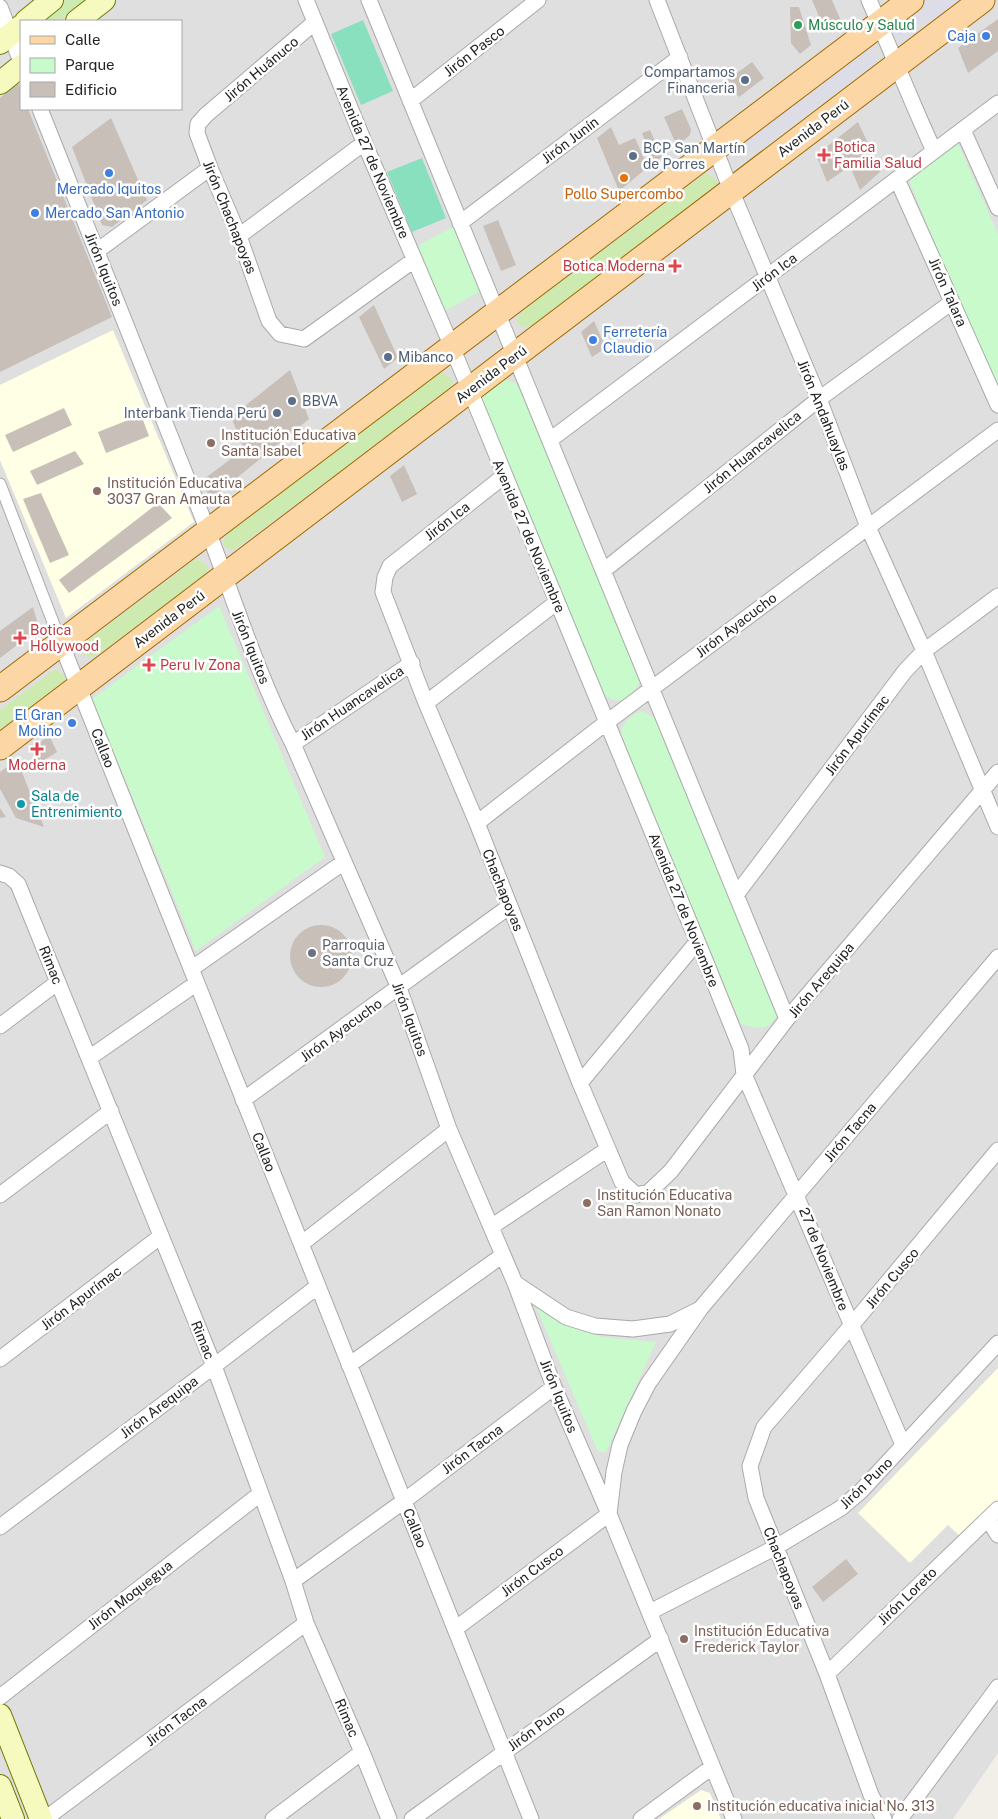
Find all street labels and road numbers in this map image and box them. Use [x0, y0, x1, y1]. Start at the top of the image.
street label: Jirón Pasco [440, 22, 508, 80]
street label: Jirón Huánuco [221, 33, 301, 105]
street label: Avenida 27 de Noviembre [333, 83, 413, 241]
street label: Avenida Perú [774, 96, 852, 160]
street label: Jirón Junín [538, 113, 602, 167]
street label: Jirón Chachapoyas [200, 158, 260, 276]
street label: Jirón Iquitos [82, 230, 126, 308]
street label: Jirón Ica [748, 250, 800, 294]
street label: Jirón Talara [926, 255, 970, 329]
street label: Avenida Perú [452, 342, 530, 406]
street label: Jirón Andahuaylas [794, 357, 854, 473]
street label: Jirón Huancavelica [700, 408, 804, 496]
street label: Avenida 27 de Noviembre [489, 457, 569, 615]
street label: Jirón Ica [421, 498, 473, 544]
street label: Avenida Perú [130, 587, 208, 651]
street label: Jirón Ayacucho [692, 589, 780, 661]
street label: Jirón Iquitos [229, 608, 273, 686]
street label: Jirón Huancavelica [297, 662, 407, 744]
street label: Jirón Apurímac [822, 692, 892, 778]
street label: Callao [88, 726, 118, 770]
street label: Avenida 27 de Noviembre [646, 831, 722, 990]
street label: Chachapoyas [479, 847, 527, 933]
street label: Jirón Arequipa [785, 939, 857, 1021]
street label: Rimac [36, 943, 66, 987]
street label: Jirón Iquitos [389, 980, 431, 1058]
street label: Jirón Ayacucho [297, 995, 385, 1065]
street label: Jirón Tacna [821, 1099, 879, 1165]
street label: Callao [249, 1130, 279, 1174]
street label: 27 de Noviembre [796, 1205, 852, 1313]
street label: Jirón Cusco [862, 1244, 922, 1312]
street label: Jirón Apurímac [38, 1263, 124, 1333]
street label: Rimac [188, 1318, 218, 1362]
street label: Jirón Iquitos [537, 1357, 581, 1435]
street label: Jirón Arequipa [117, 1373, 201, 1441]
street label: Jirón Tacna [438, 1421, 506, 1477]
street label: Jirón Puno [836, 1454, 896, 1512]
street label: Callao [400, 1506, 430, 1550]
street label: Chachapoyas [760, 1525, 808, 1611]
street label: Jirón Cusco [498, 1542, 566, 1600]
street label: Jirón Moquegua [85, 1557, 175, 1633]
street label: Jirón Loreto [874, 1564, 940, 1628]
street label: Jirón Tacna [142, 1693, 210, 1749]
street label: Rimac [332, 1696, 362, 1740]
street label: Jirón Puno [504, 1702, 568, 1754]

